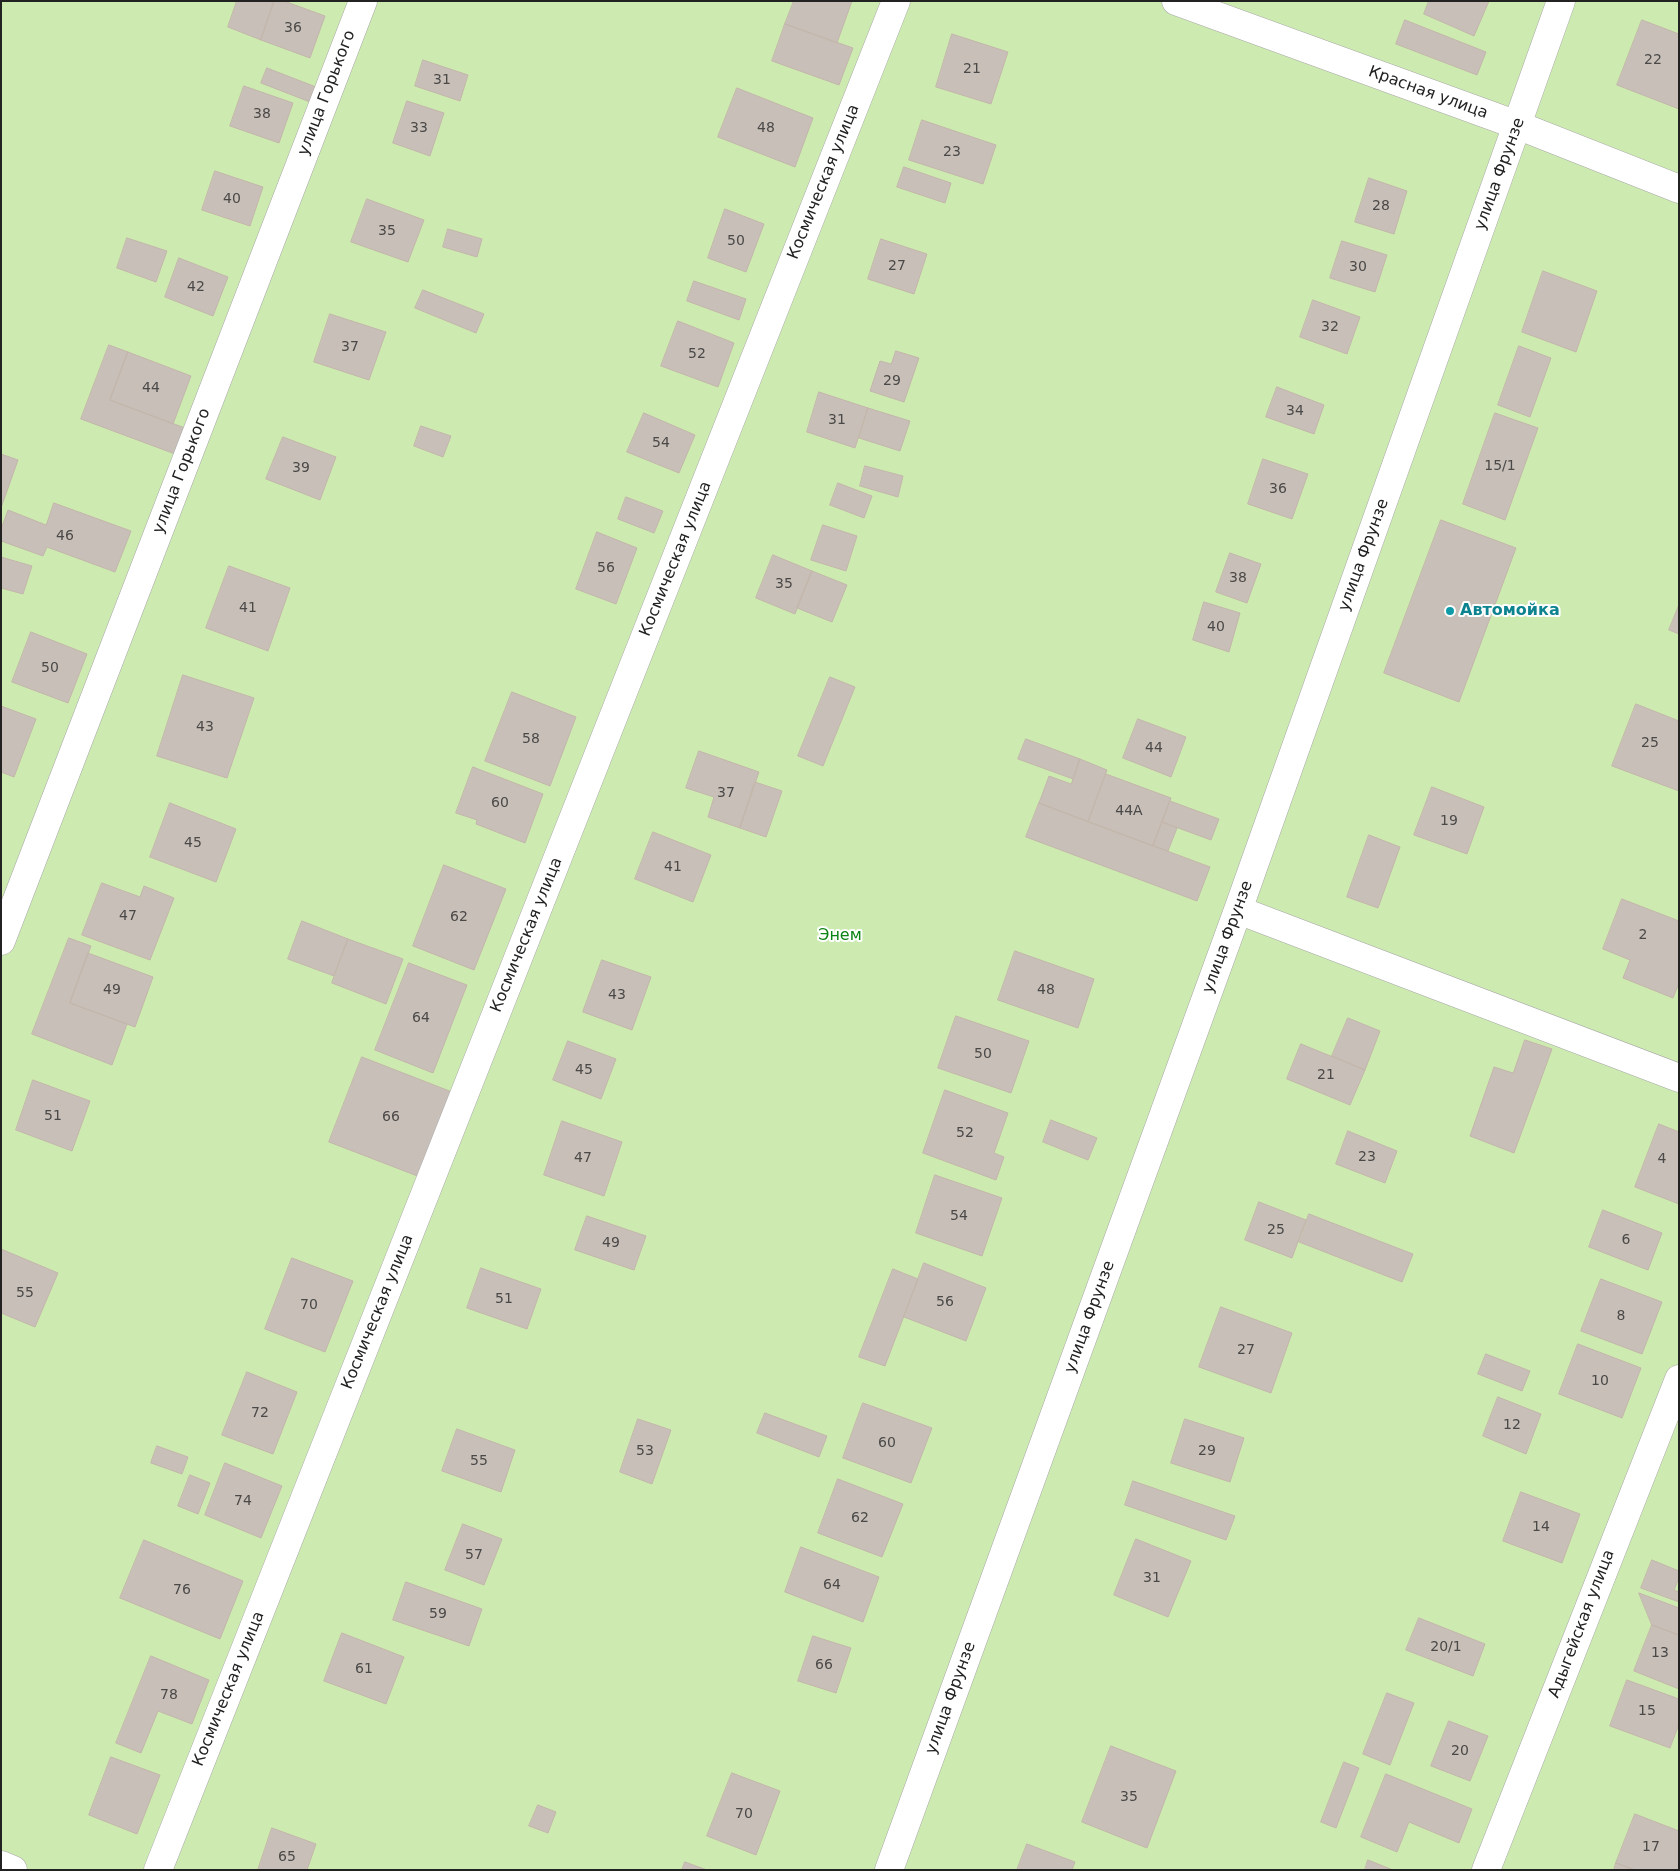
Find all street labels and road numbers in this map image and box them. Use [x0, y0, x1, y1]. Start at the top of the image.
street label: улица Горького [294, 28, 360, 158]
street label: Красная улица [1366, 62, 1490, 124]
street label: Космическая улица [784, 102, 864, 262]
street label: улица Фрунзе [1471, 115, 1529, 233]
street label: улица Горького [149, 406, 215, 536]
street label: Космическая улица [636, 479, 716, 639]
street label: улица Фрунзе [1335, 496, 1393, 614]
street label: Космическая улица [487, 855, 567, 1015]
street label: улица Фрунзе [1199, 878, 1257, 996]
street label: Космическая улица [338, 1232, 418, 1392]
street label: улица Фрунзе [1061, 1258, 1119, 1376]
street label: Адыгейская улица [1545, 1547, 1619, 1701]
street label: Космическая улица [189, 1609, 269, 1769]
street label: улица Фрунзе [922, 1639, 980, 1757]

